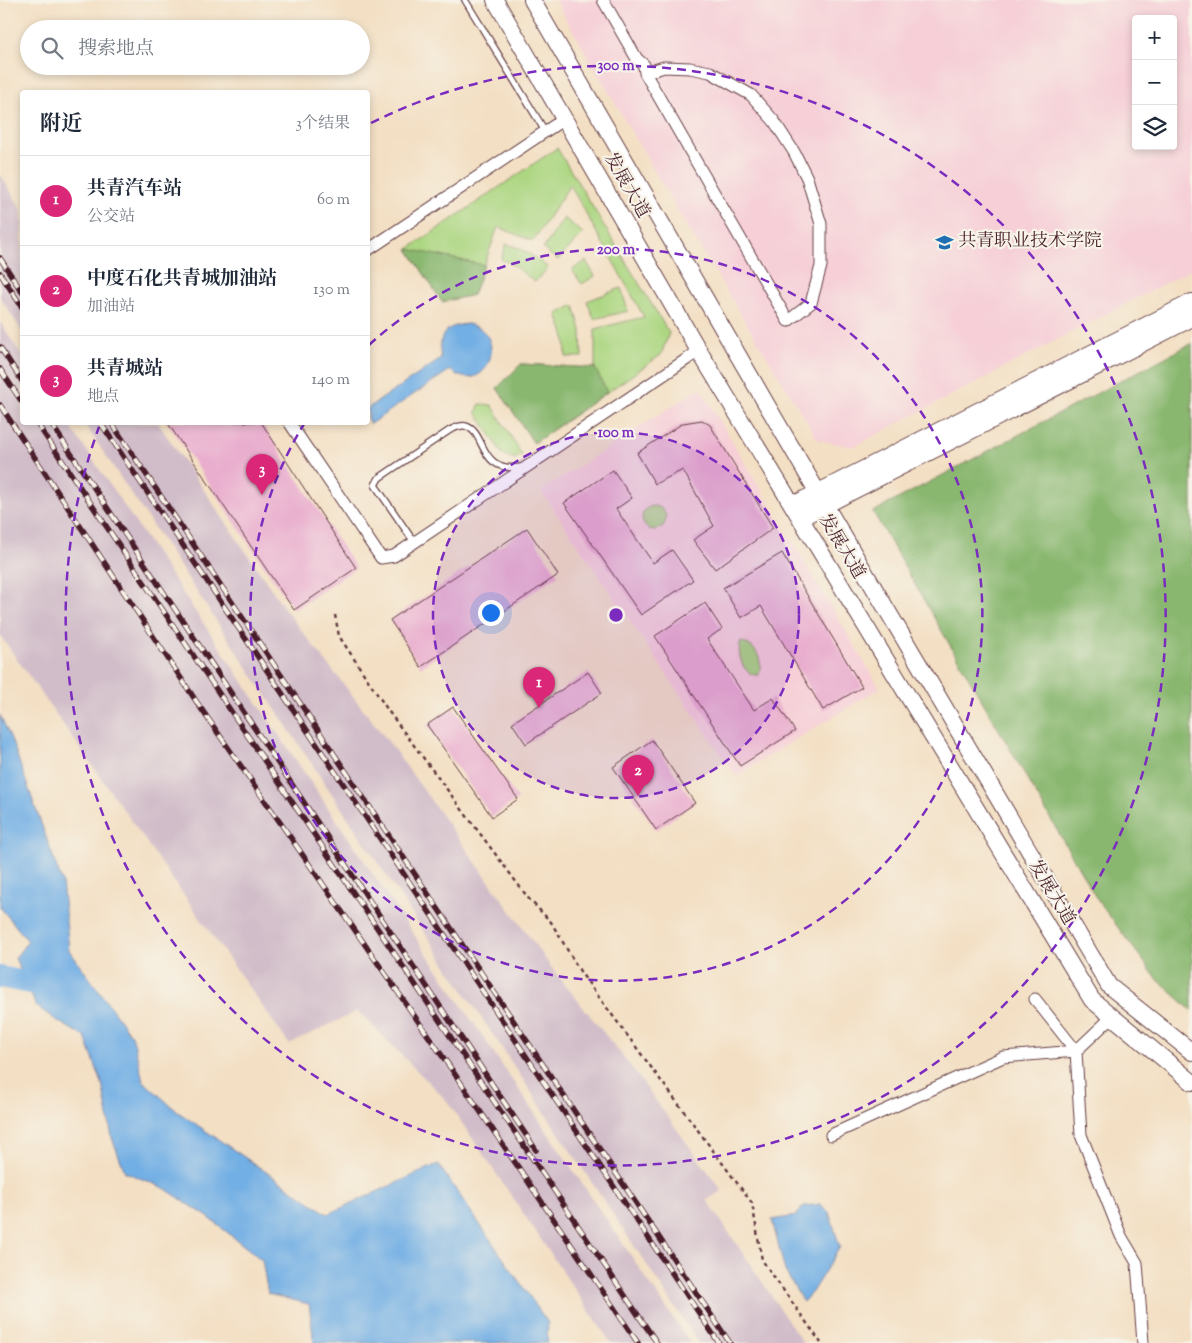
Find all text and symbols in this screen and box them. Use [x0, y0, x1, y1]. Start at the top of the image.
map controls [1132, 15, 1177, 150]
button: + [1132, 15, 1177, 60]
search box [20, 20, 370, 75]
icon: search [38, 34, 66, 62]
text: 搜索地点 [78, 36, 154, 63]
text: 300 m [597, 56, 635, 77]
button: − [1132, 60, 1177, 105]
button: layers [1132, 105, 1177, 150]
text: 附近 [40, 110, 82, 140]
text: 3个结果 [296, 113, 350, 136]
street label: 发展大道 [597, 148, 655, 224]
text: 共青汽车站 [87, 176, 182, 203]
text: 1 [53, 189, 59, 212]
text: 60 m [317, 189, 350, 212]
text: 公交站 [87, 206, 135, 229]
place label: 共青职业技术学院 [958, 229, 1102, 255]
school or university icon: 共青职业技术学院 [934, 232, 954, 252]
text: 200 m [597, 240, 636, 261]
text: 中度石化共青城加油站 [87, 266, 277, 293]
text: 2 [52, 279, 60, 302]
text: 130 m [313, 279, 350, 302]
text: 加油站 [87, 296, 135, 319]
text: 共青城站 [87, 356, 163, 383]
text: 3 [53, 369, 59, 392]
text: 140 m [312, 369, 350, 392]
text: 地点 [87, 386, 119, 409]
text: 100 m [598, 423, 635, 444]
pin: 3 [246, 454, 278, 495]
street label: 发展大道 [811, 509, 871, 585]
your location [478, 600, 504, 626]
centre of rings [607, 606, 625, 624]
pin: 1 [523, 667, 555, 708]
pin: 2 [622, 755, 654, 796]
street label: 发展大道 [1021, 855, 1081, 931]

